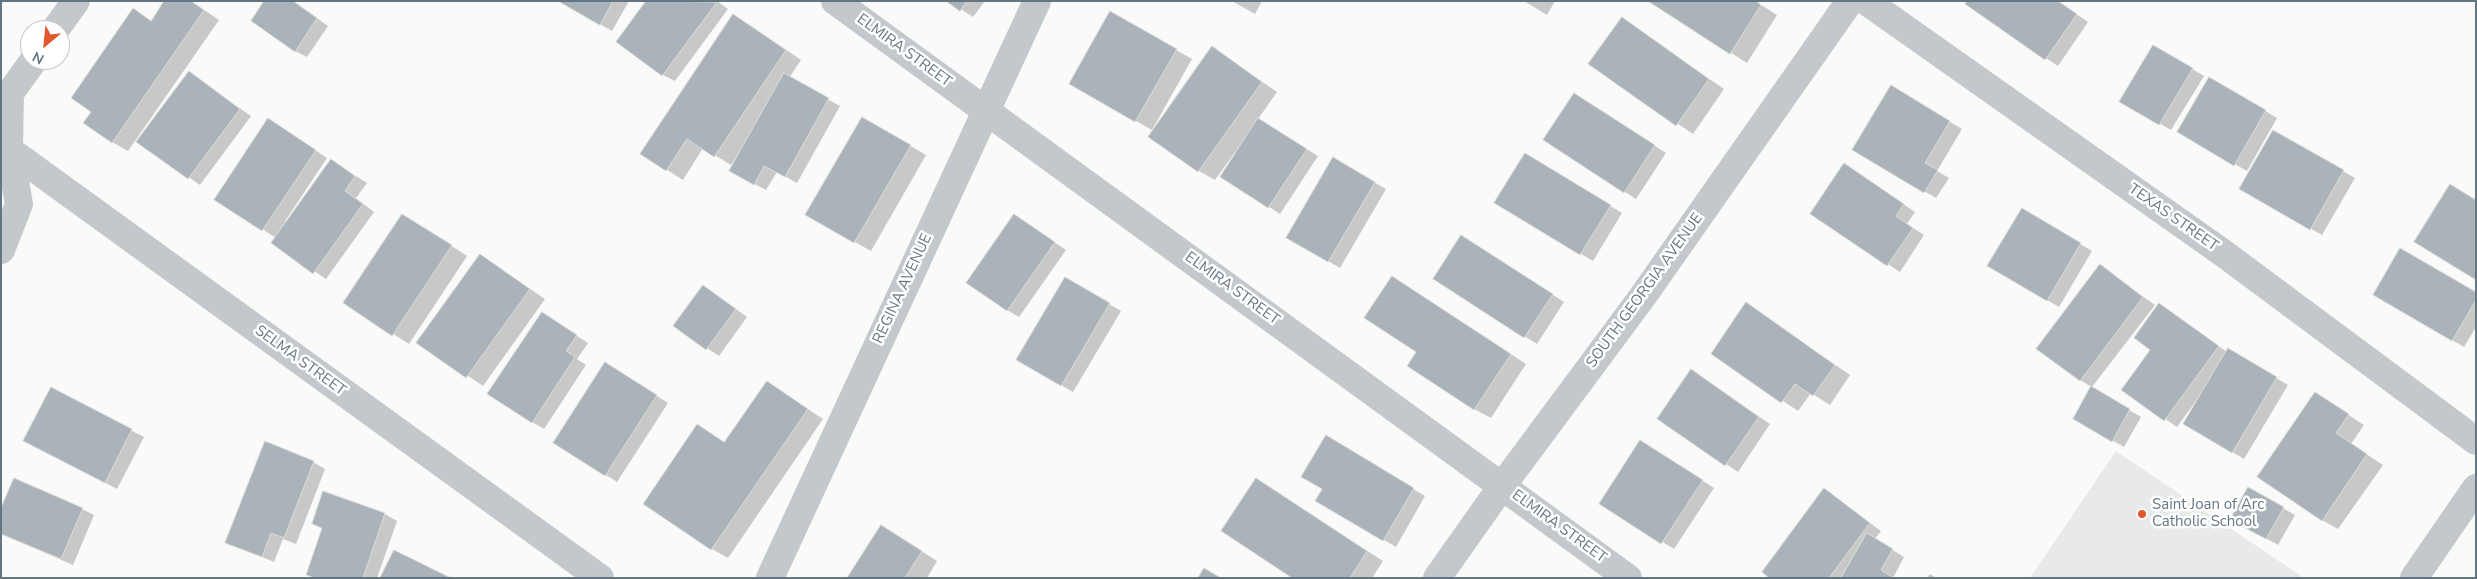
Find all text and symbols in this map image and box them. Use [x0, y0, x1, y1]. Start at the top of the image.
street label: ELMIRA STREET [853, 11, 955, 91]
north arrow [20, 20, 70, 70]
text: N [29, 47, 47, 69]
street label: TEXAS STREET [2125, 180, 2221, 256]
street label: SOUTH GEORGIA AVENUE [1583, 210, 1707, 372]
street label: REGINA AVENUE [870, 231, 936, 347]
street label: ELMIRA STREET [1181, 249, 1283, 329]
street label: SELMA STREET [251, 322, 349, 400]
street label: ELMIRA STREET [1508, 487, 1610, 567]
place label: Saint Joan of Arc Catholic School [2152, 496, 2264, 531]
marker: Saint Joan of Arc Catholic School [2136, 508, 2148, 520]

